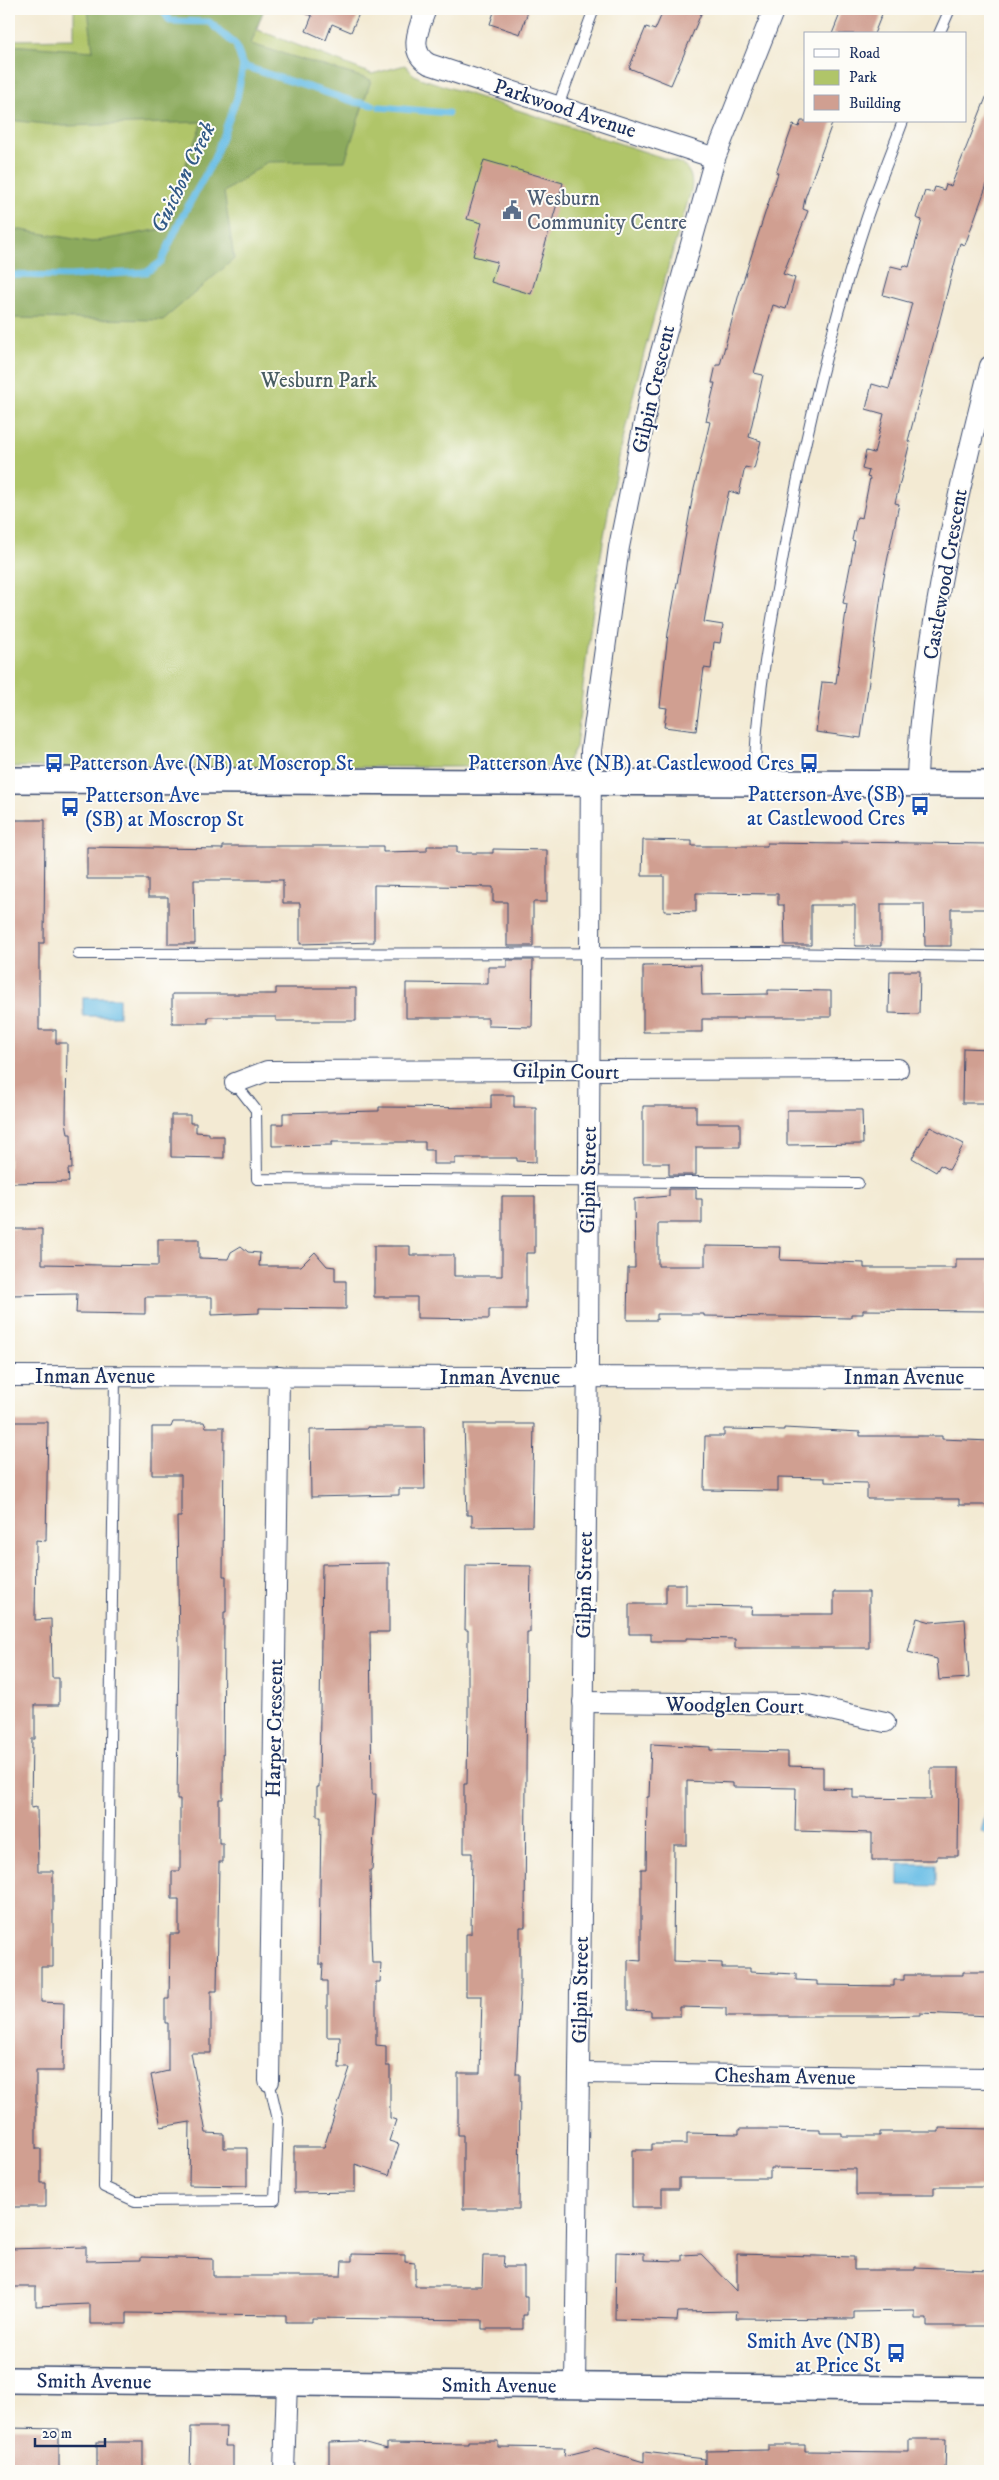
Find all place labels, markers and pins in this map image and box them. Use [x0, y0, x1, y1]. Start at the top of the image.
place label: Wesburn Community Centre [526, 186, 687, 236]
public building icon: Wesburn Community Centre [501, 199, 523, 221]
place label: Patterson Ave (NB) at Moscrop St [69, 751, 354, 777]
place label: Patterson Ave (NB) at Castlewood Cres [468, 751, 794, 777]
bus stop icon: Patterson Ave (NB) at Moscrop St [43, 752, 65, 774]
bus stop icon: Patterson Ave (NB) at Castlewood Cres [798, 752, 820, 774]
place label: Patterson Ave (SB) at Castlewood Cres [747, 782, 905, 832]
place label: Patterson Ave (SB) at Moscrop St [85, 783, 244, 833]
bus stop icon: Patterson Ave (SB) at Castlewood Cres [909, 795, 931, 817]
bus stop icon: Patterson Ave (SB) at Moscrop St [59, 796, 81, 818]
place label: Smith Ave (NB) at Price St [747, 2329, 881, 2379]
bus stop icon: Smith Ave (NB) at Price St [885, 2342, 907, 2364]

